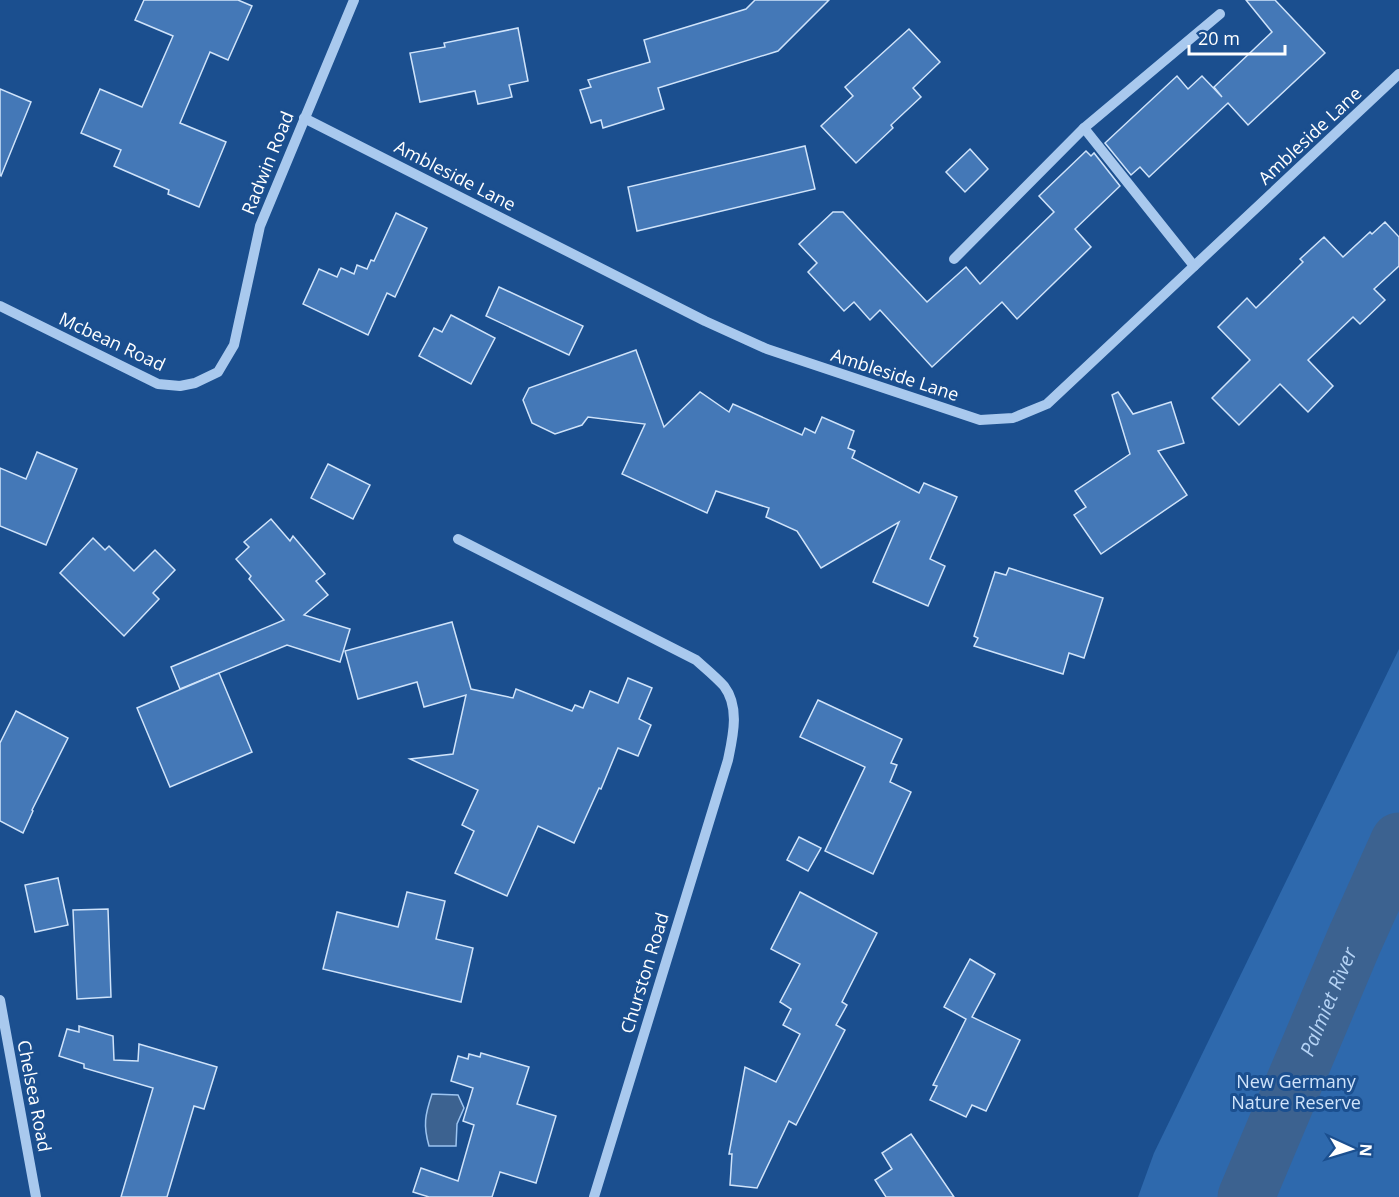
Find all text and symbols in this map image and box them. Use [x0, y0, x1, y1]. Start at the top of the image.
scale bar [1189, 18, 1285, 56]
text: 20 m [1198, 26, 1240, 50]
street label: Ambleside Lane [1252, 81, 1366, 189]
street label: Radwin Road [235, 107, 299, 218]
street label: Ambleside Lane [391, 134, 520, 216]
street label: Mcbean Road [55, 306, 169, 376]
street label: Ambleside Lane [828, 342, 962, 406]
street label: Churston Road [614, 909, 674, 1036]
water label: Palmiet River [1293, 942, 1363, 1060]
street label: Chelsea Road [12, 1038, 58, 1154]
park label: New Germany Nature Reserve [1231, 1069, 1361, 1114]
north arrow [1321, 1119, 1381, 1179]
text: N [1355, 1143, 1377, 1157]

